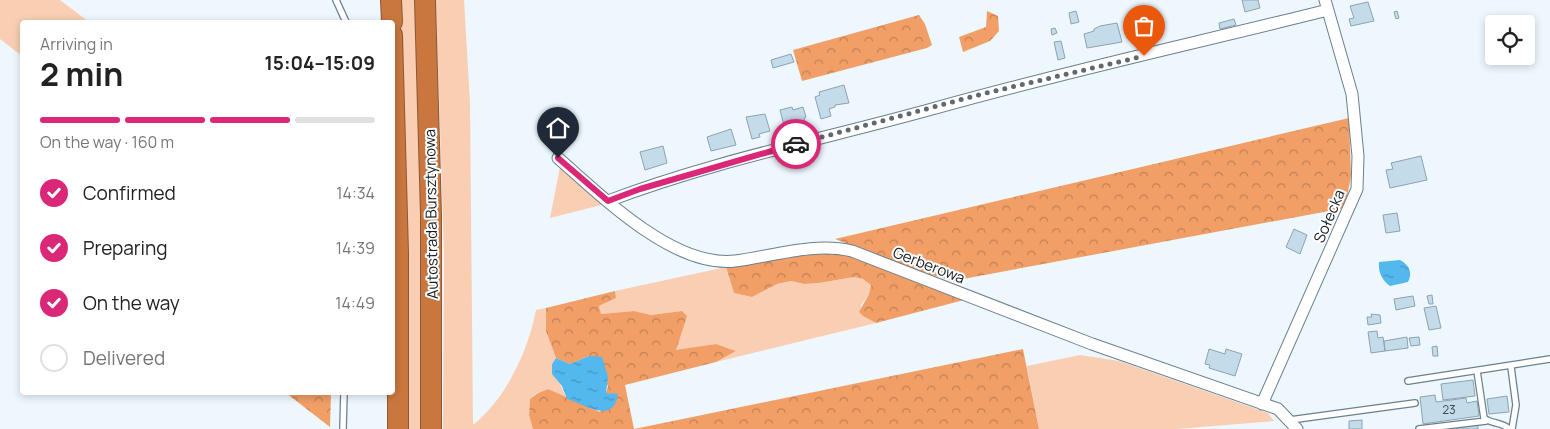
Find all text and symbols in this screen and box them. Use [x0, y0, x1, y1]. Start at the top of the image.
pin [1123, 5, 1165, 56]
icon: bag [1130, 12, 1158, 40]
map controls [1485, 15, 1535, 65]
button: locate [1485, 15, 1535, 65]
text: Arriving in [40, 33, 113, 55]
text: 15:04–15:09 [265, 50, 375, 76]
text: 2 min [40, 52, 123, 96]
pin [537, 107, 579, 158]
icon: home [544, 114, 572, 142]
courier [771, 119, 821, 169]
street label: Autostrada Bursztynowa [419, 129, 443, 299]
icon: car [782, 130, 810, 158]
text: On the way · 160 m [40, 131, 174, 153]
icon: check [40, 179, 68, 207]
text: Confirmed [83, 180, 176, 206]
text: 14:34 [336, 182, 375, 204]
street label: Sołecka [1308, 186, 1350, 246]
icon: check [40, 234, 68, 262]
text: Preparing [83, 235, 168, 261]
text: 14:39 [336, 237, 375, 259]
street label: Gerberowa [890, 242, 968, 288]
icon: check [40, 289, 68, 317]
text: On the way [83, 290, 180, 316]
text: 14:49 [335, 292, 375, 314]
text: Delivered [83, 345, 165, 371]
house number: 23 [1442, 401, 1456, 418]

